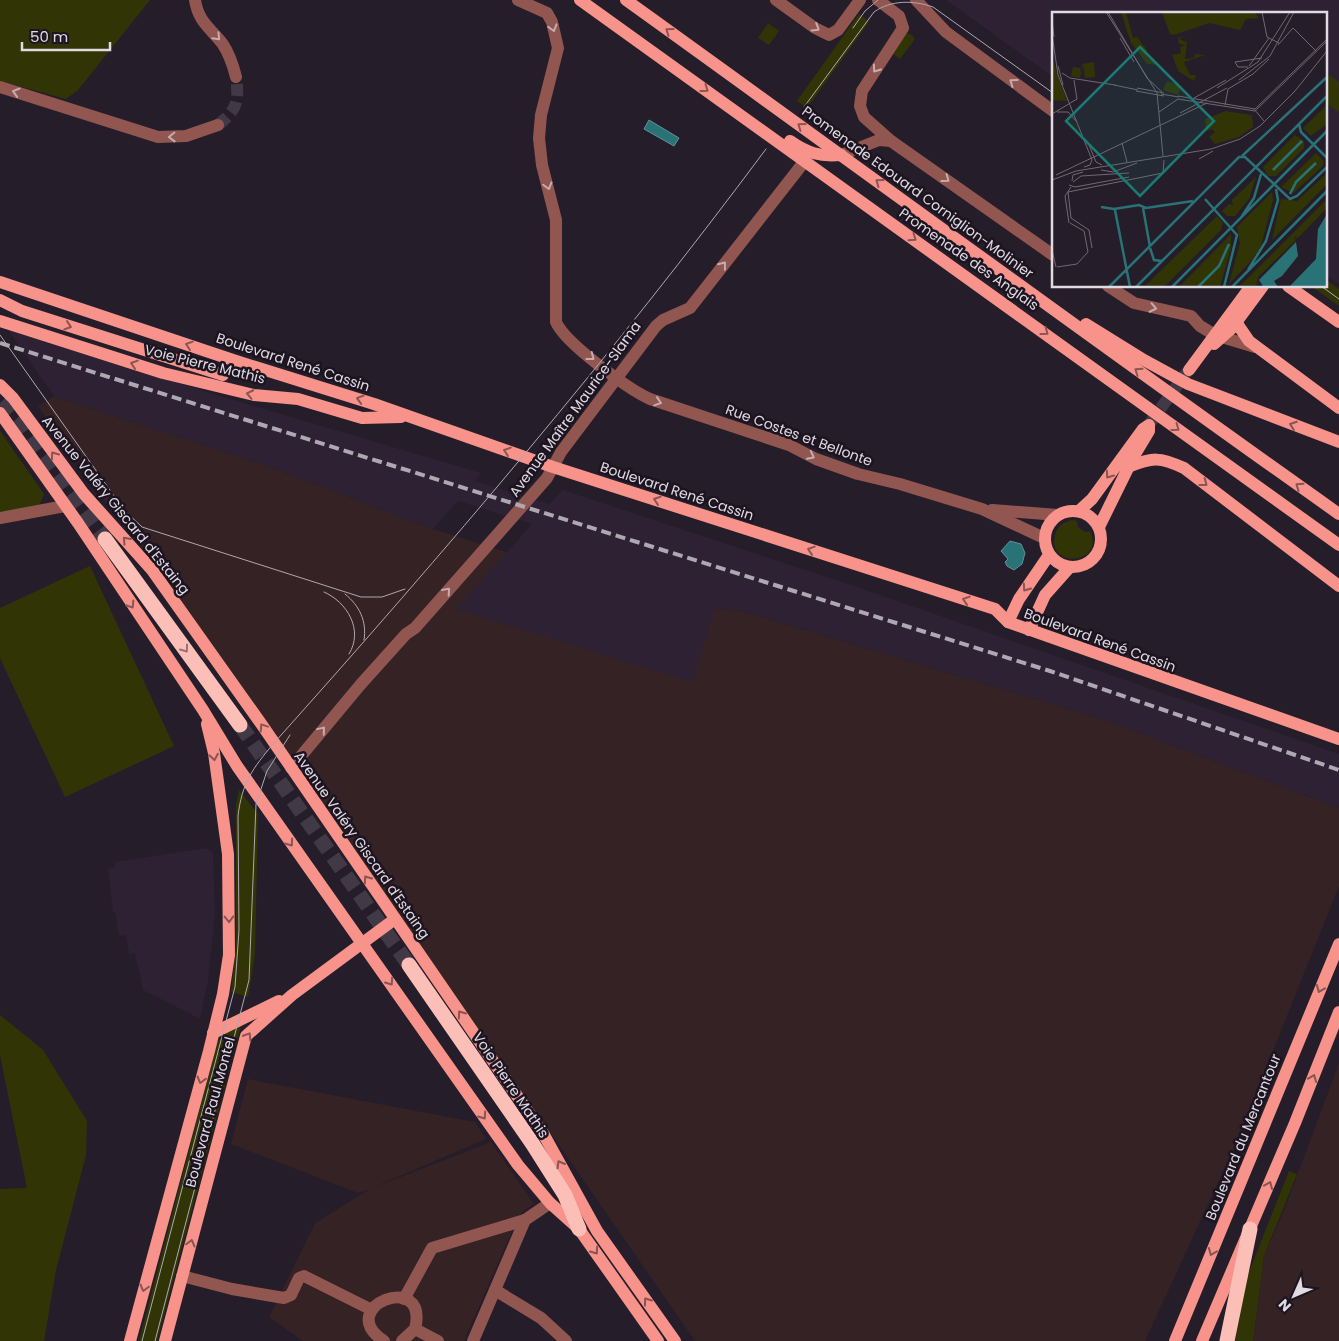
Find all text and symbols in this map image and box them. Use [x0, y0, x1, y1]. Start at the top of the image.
inset map [1052, 12, 1326, 288]
scale bar [22, 20, 110, 52]
one-way arrow [811, 22, 820, 32]
one-way arrow [547, 24, 558, 32]
text: 50 m [30, 26, 68, 47]
one-way arrow [665, 28, 675, 37]
one-way arrow [211, 32, 220, 41]
one-way arrow [873, 63, 882, 73]
one-way arrow [1009, 79, 1019, 88]
one-way arrow [699, 83, 708, 92]
one-way arrow [13, 87, 21, 97]
street label: Promenade Edouard Corniglion-Molinier [798, 101, 1038, 283]
one-way arrow [797, 123, 807, 132]
one-way arrow [167, 132, 175, 142]
one-way arrow [940, 173, 950, 182]
one-way arrow [875, 179, 885, 188]
one-way arrow [542, 182, 552, 190]
street label: Promenade des Anglais [895, 203, 1043, 315]
one-way arrow [907, 232, 916, 241]
one-way arrow [718, 262, 727, 271]
one-way arrow [1148, 302, 1157, 313]
street label: Avenue Maître Maurice-Slama [504, 317, 646, 501]
one-way arrow [64, 321, 72, 331]
one-way arrow [1039, 326, 1049, 335]
street label: Boulevard René Cassin [214, 328, 372, 396]
street label: Voie Pierre Mathis [143, 339, 267, 389]
one-way arrow [185, 340, 194, 350]
one-way arrow [585, 351, 594, 360]
one-way arrow [131, 360, 139, 370]
one-way arrow [1134, 368, 1144, 377]
one-way arrow [245, 389, 254, 399]
one-way arrow [357, 395, 365, 405]
one-way arrow [653, 396, 662, 406]
street label: Rue Costes et Bellonte [723, 399, 876, 471]
street label: Avenue Valéry Giscard d'Estaing [37, 411, 195, 599]
one-way arrow [1290, 421, 1298, 431]
one-way arrow [1170, 422, 1180, 431]
one-way arrow [504, 447, 512, 457]
one-way arrow [806, 450, 815, 460]
one-way arrow [51, 451, 60, 461]
street label: Boulevard René Cassin [598, 457, 756, 525]
one-way arrow [1106, 469, 1115, 479]
one-way arrow [1198, 477, 1207, 485]
one-way arrow [1296, 483, 1305, 491]
one-way arrow [653, 496, 661, 506]
one-way arrow [122, 537, 131, 546]
one-way arrow [808, 546, 816, 556]
one-way arrow [1023, 582, 1032, 592]
one-way arrow [441, 587, 450, 596]
one-way arrow [962, 596, 971, 606]
one-way arrow [125, 599, 134, 608]
street label: Boulevard René Cassin [1021, 603, 1179, 677]
one-way arrow [179, 643, 188, 653]
one-way arrow [260, 724, 269, 733]
one-way arrow [316, 727, 325, 736]
street label: Avenue Valéry Giscard d'Estaing [289, 747, 435, 943]
one-way arrow [208, 754, 219, 762]
one-way arrow [285, 837, 293, 846]
one-way arrow [364, 875, 373, 885]
one-way arrow [224, 915, 234, 923]
one-way arrow [384, 977, 393, 986]
one-way arrow [1316, 984, 1326, 993]
one-way arrow [458, 1010, 467, 1020]
street label: Voie Pierre Mathis [468, 1028, 554, 1142]
one-way arrow [242, 1033, 251, 1042]
street label: Boulevard Paul Montel [180, 1034, 240, 1190]
street label: Boulevard du Mercantour [1200, 1051, 1286, 1223]
one-way arrow [1307, 1074, 1317, 1082]
one-way arrow [196, 1076, 207, 1085]
one-way arrow [477, 1110, 486, 1119]
one-way arrow [557, 1161, 567, 1170]
one-way arrow [1262, 1181, 1273, 1190]
one-way arrow [185, 1239, 195, 1248]
one-way arrow [589, 1245, 598, 1255]
one-way arrow [1208, 1247, 1218, 1256]
north arrow [1269, 1271, 1319, 1321]
one-way arrow [140, 1283, 150, 1291]
text: N [1274, 1294, 1296, 1316]
one-way arrow [644, 1297, 653, 1307]

